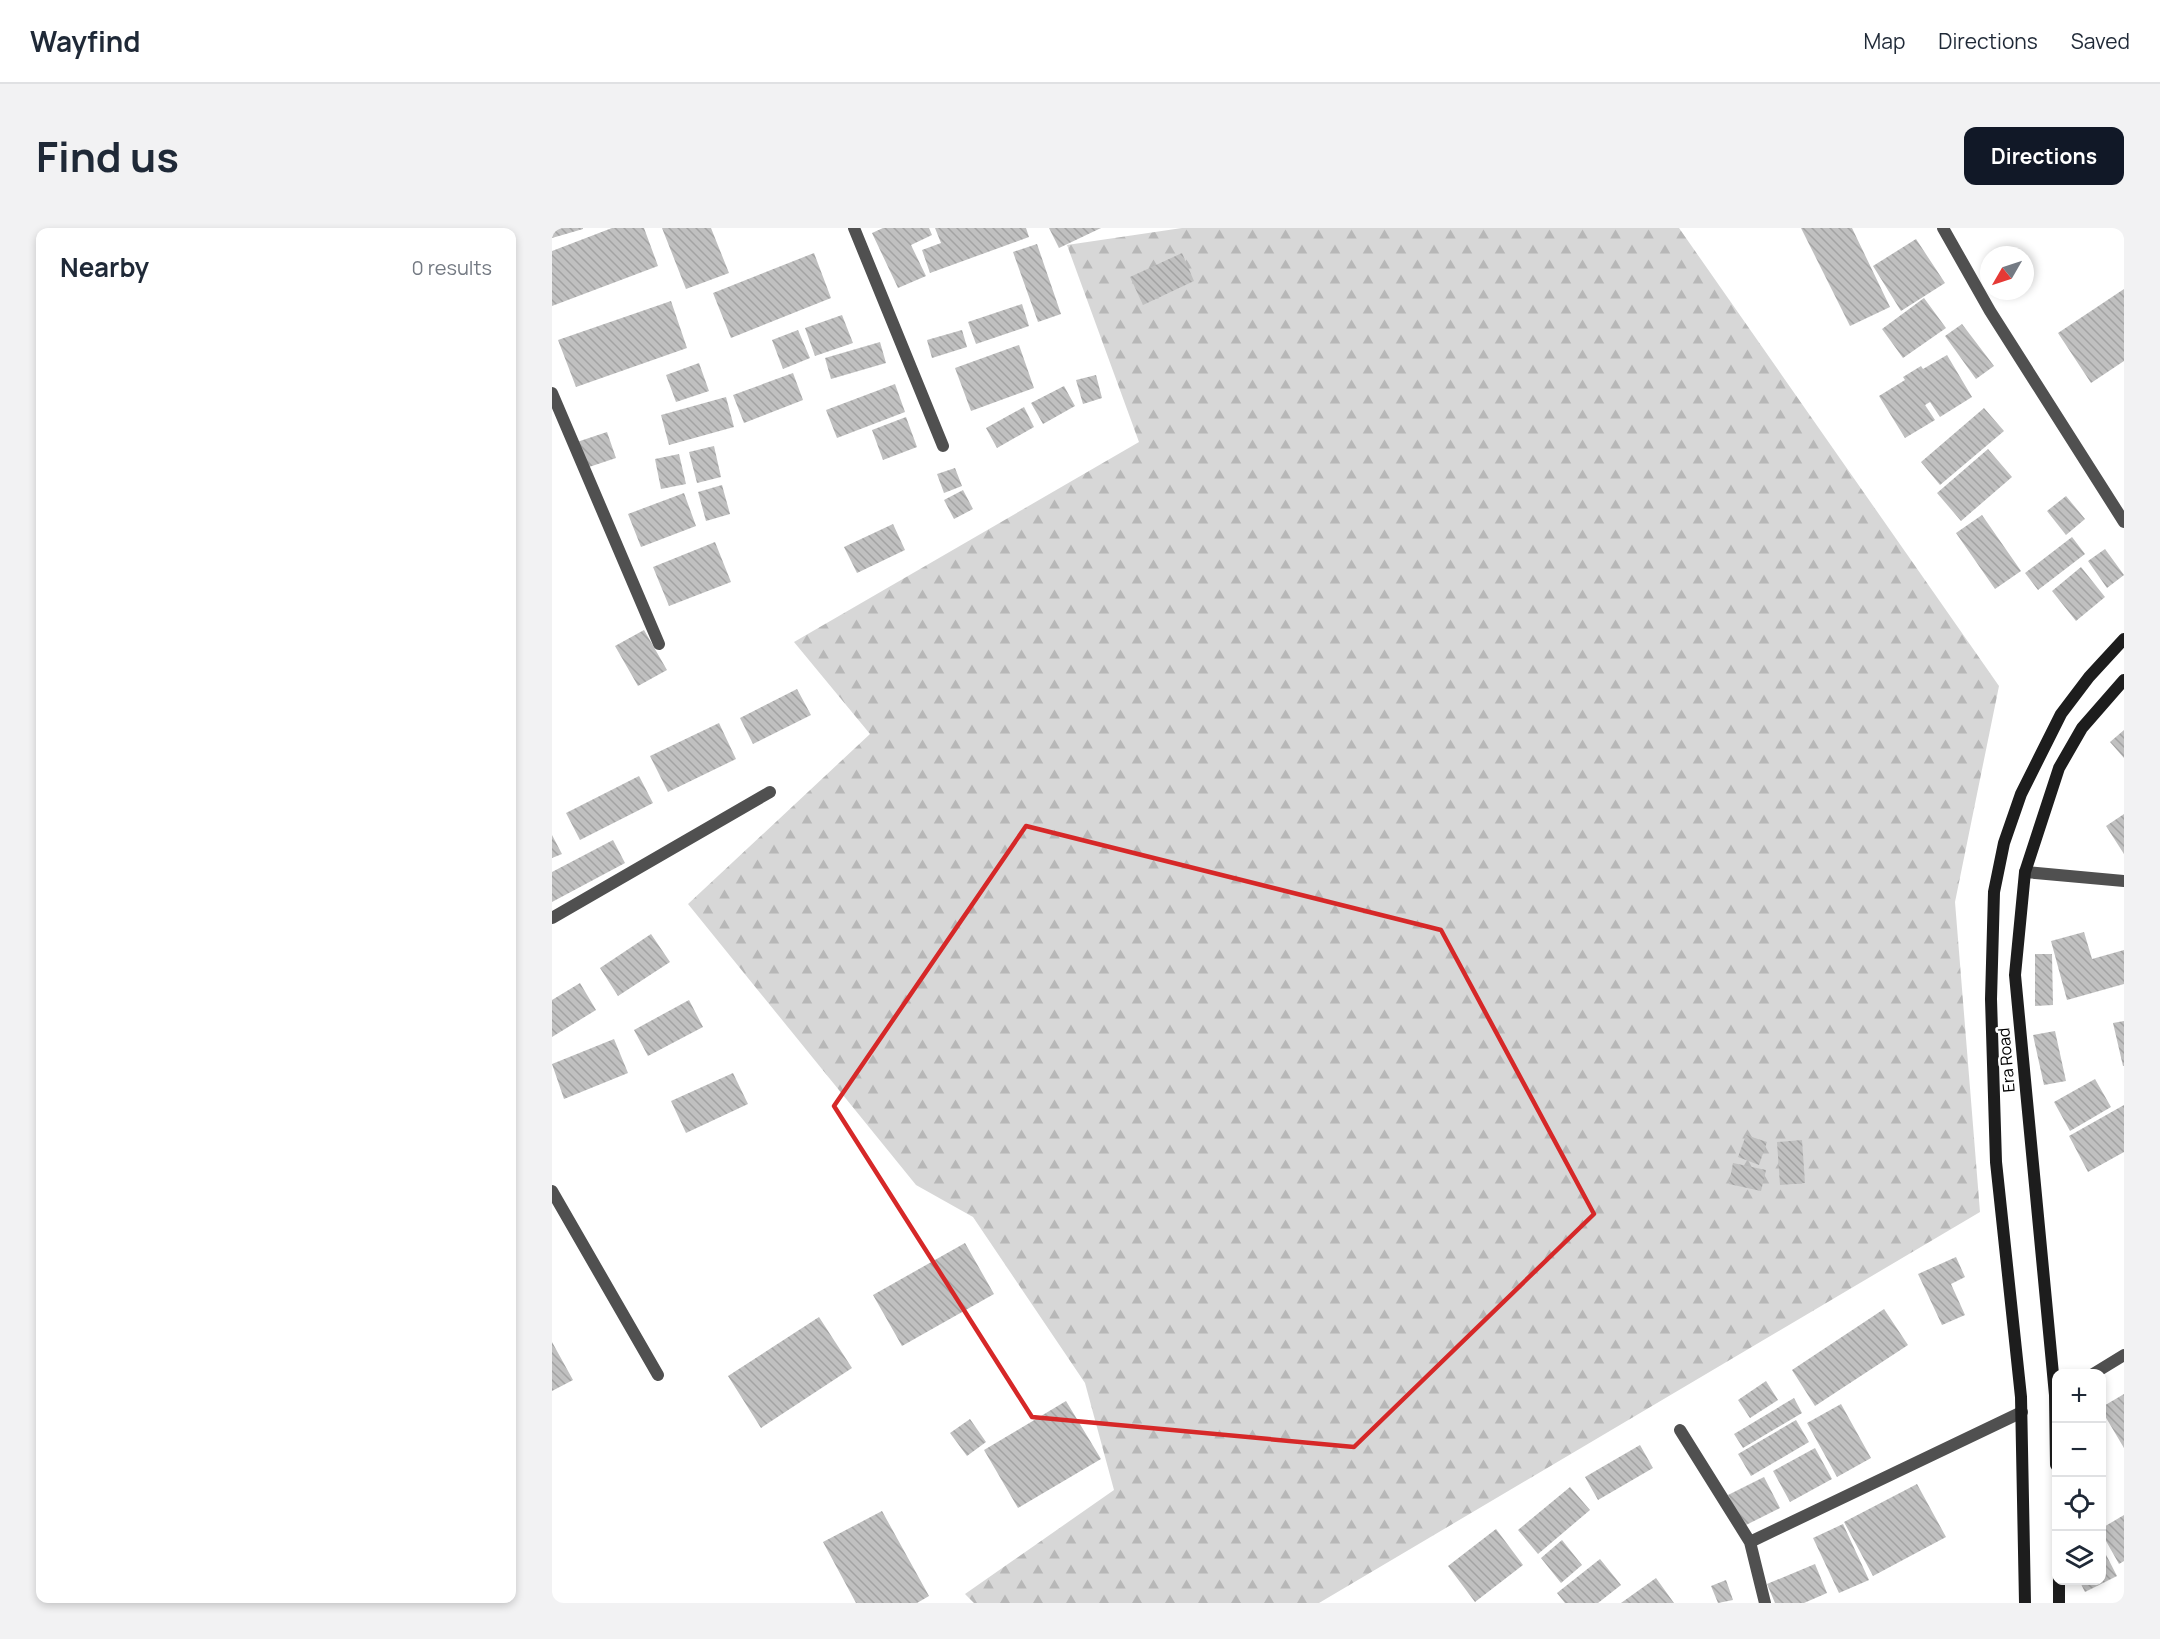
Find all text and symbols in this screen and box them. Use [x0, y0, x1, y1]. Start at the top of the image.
text: Wayfind [30, 22, 140, 60]
text: Map [1864, 27, 1905, 55]
text: Directions [1938, 27, 2038, 55]
text: Saved [2071, 27, 2130, 55]
text: Find us [36, 127, 179, 185]
button: Directions [1964, 127, 2124, 185]
north arrow [1980, 246, 2034, 300]
text: Nearby [60, 249, 149, 285]
text: 0 results [412, 254, 492, 281]
street label: Era Road [1992, 1027, 2020, 1093]
map controls [2052, 1369, 2106, 1585]
button: + [2052, 1369, 2106, 1423]
button: − [2052, 1423, 2106, 1477]
button: locate [2052, 1477, 2106, 1531]
button: layers [2052, 1531, 2106, 1585]

